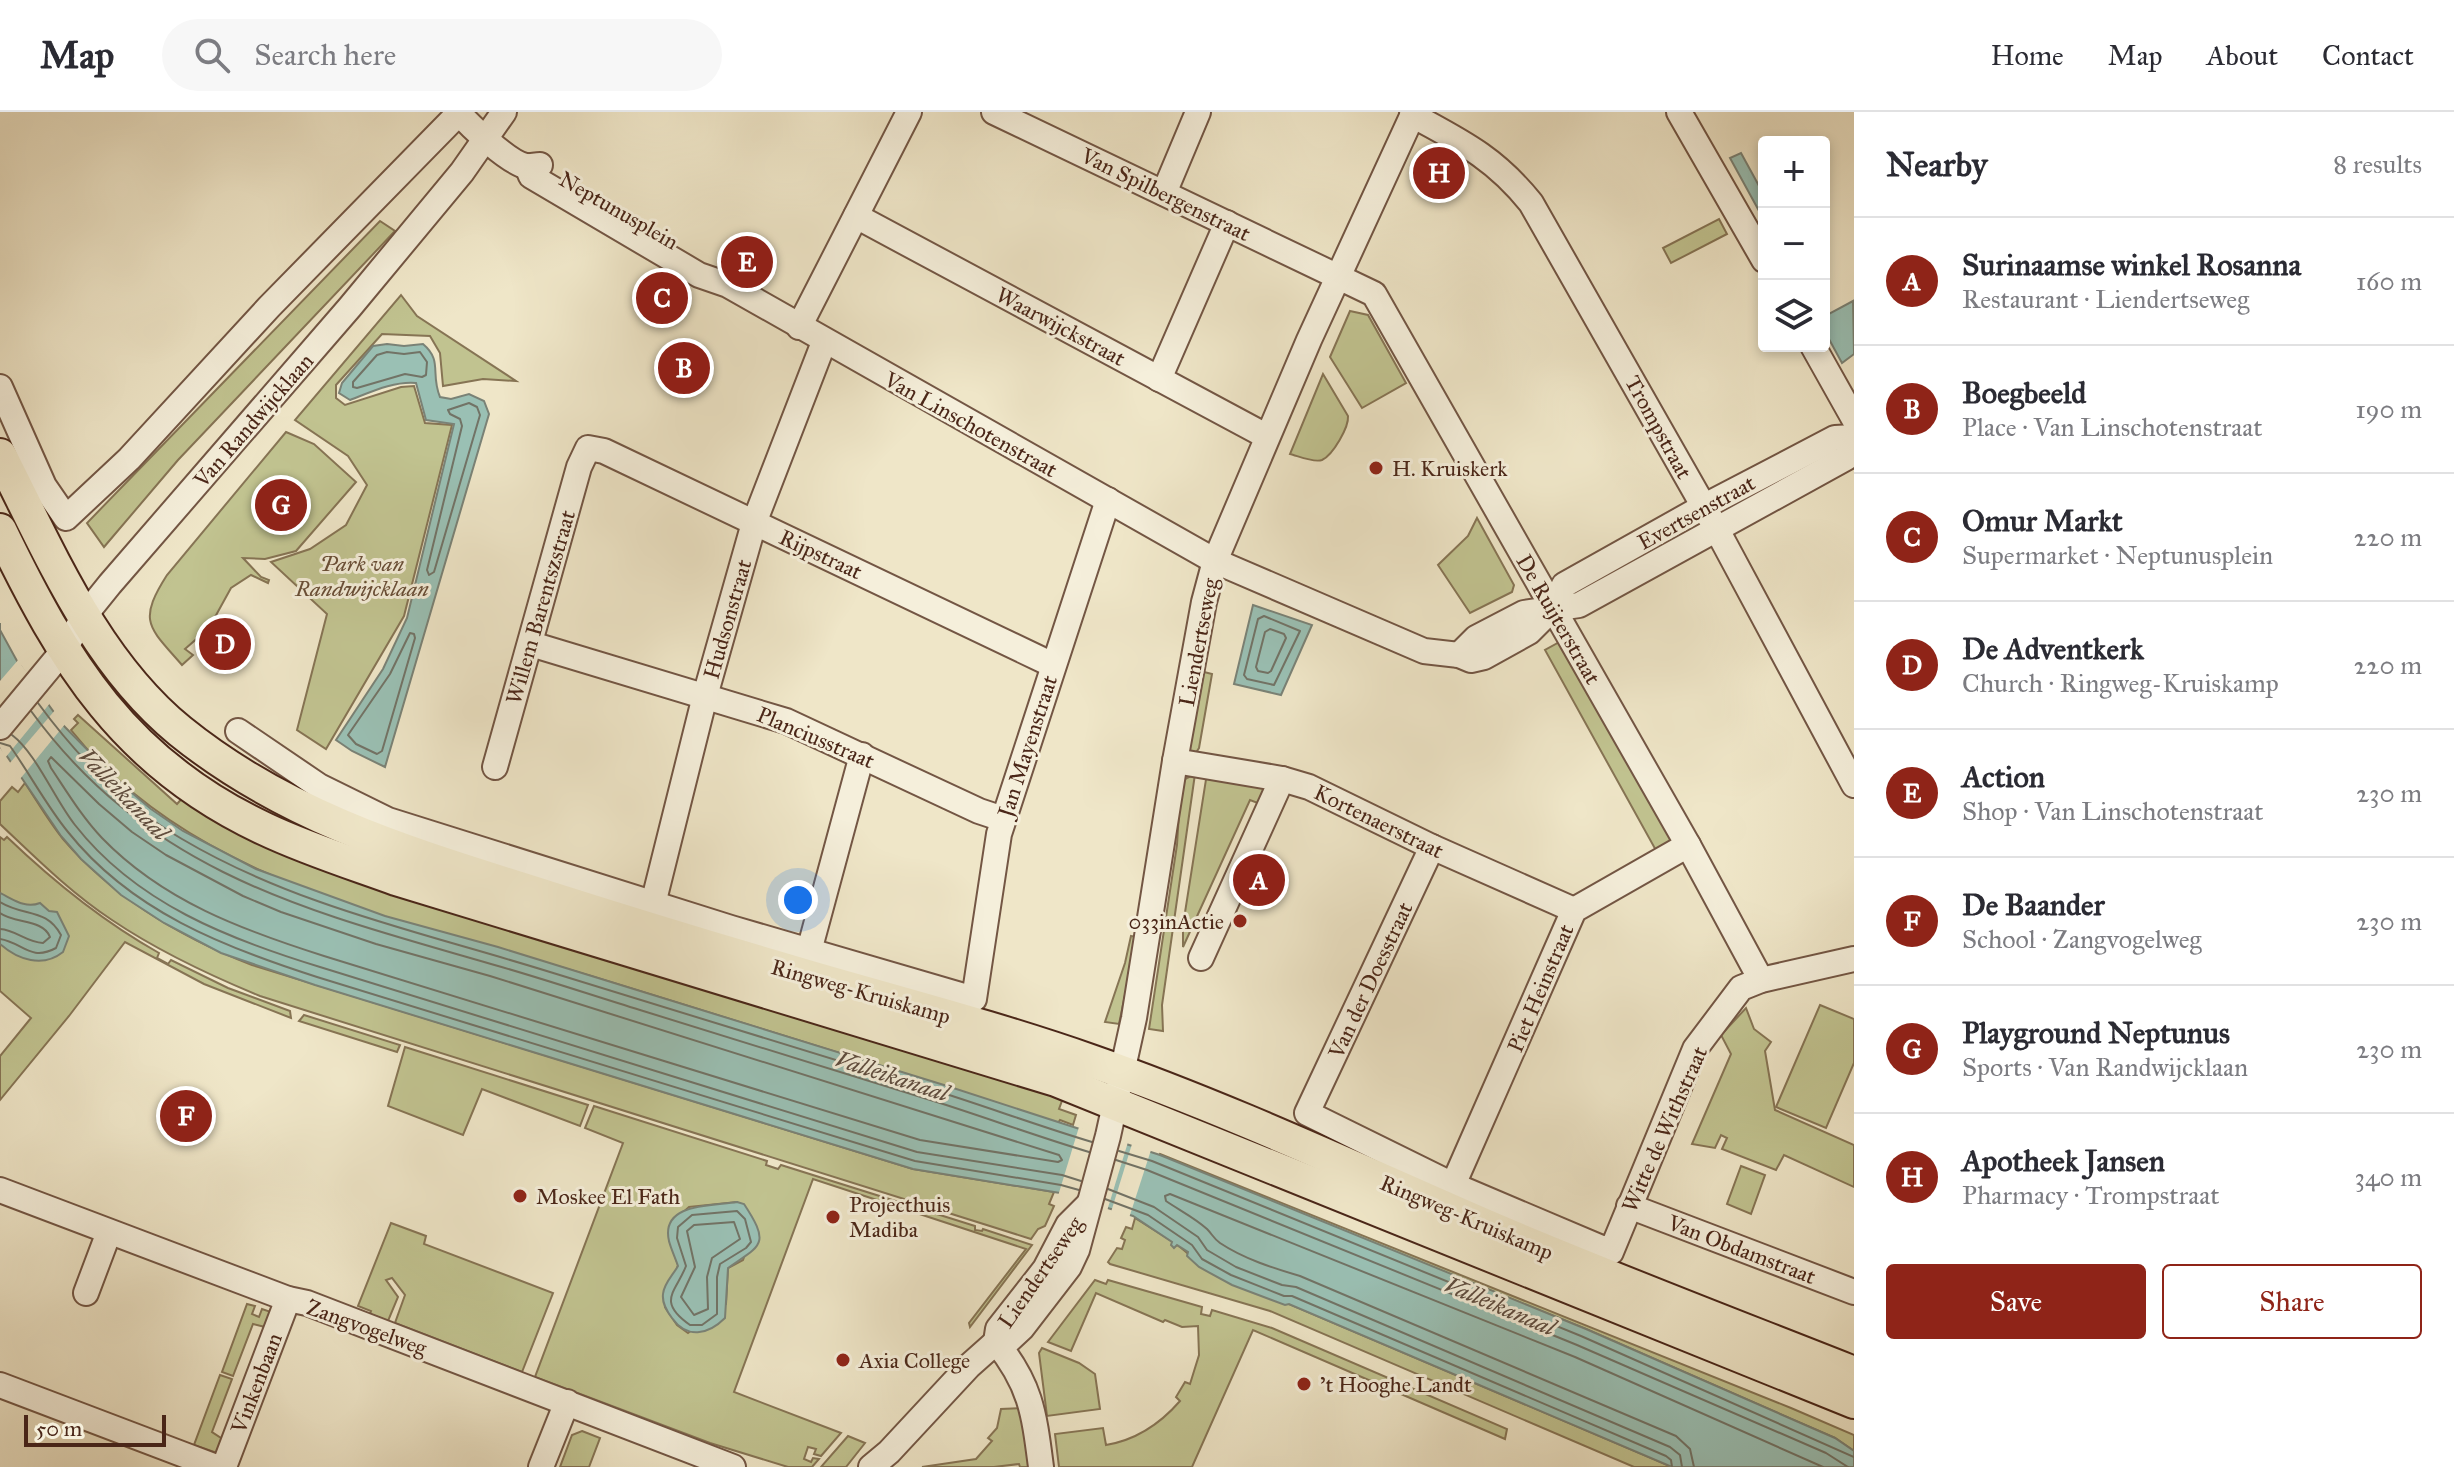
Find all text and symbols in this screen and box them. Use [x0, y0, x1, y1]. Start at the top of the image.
search box [162, 19, 722, 91]
text: Map [40, 32, 114, 78]
icon: search [190, 33, 234, 77]
text: Search here [254, 37, 396, 73]
text: Home [1991, 38, 2064, 73]
text: Map [2108, 38, 2162, 73]
text: About [2206, 38, 2278, 73]
text: Contact [2322, 38, 2414, 73]
map controls [1758, 136, 1830, 352]
button: + [1758, 136, 1830, 208]
street label: Van Spilbergenstraat [1076, 141, 1255, 247]
pin: H [1413, 143, 1465, 203]
text: Nearby [1886, 144, 1988, 185]
text: 8 results [2333, 148, 2422, 180]
street label: Neptunusplein [554, 165, 683, 256]
button: − [1758, 208, 1830, 280]
pin: E [721, 232, 773, 292]
text: Surinaamse winkel Rosanna [1962, 247, 2301, 283]
text: A [1903, 265, 1921, 297]
text: 160 m [2356, 265, 2422, 297]
pin: C [636, 268, 688, 328]
button: layers [1758, 280, 1830, 352]
street label: Waarwijckstraat [991, 281, 1130, 372]
text: Restaurant · Liendertseweg [1962, 283, 2249, 315]
pin: B [658, 338, 710, 398]
street label: Van Randwijcklaan [187, 348, 319, 494]
street label: Van Linschotenstraat [879, 365, 1062, 483]
street label: Trompstraat [1619, 371, 1698, 484]
text: Boegbeeld [1962, 375, 2086, 411]
text: B [1903, 393, 1921, 425]
text: 190 m [2355, 393, 2422, 425]
text: Place · Van Linschotenstraat [1962, 411, 2263, 443]
place label: H. Kruiskerk [1392, 455, 1508, 482]
marker: H. Kruiskerk [1367, 459, 1385, 477]
street label: Evertsenstraat [1633, 469, 1760, 556]
pin: G [255, 475, 307, 535]
text: Omur Markt [1962, 503, 2123, 539]
street label: Willem Barentszstraat [500, 507, 581, 707]
text: C [1903, 521, 1921, 553]
text: 220 m [2354, 521, 2422, 553]
street label: Rijpstraat [775, 524, 867, 585]
text: Supermarket · Neptunusplein [1962, 539, 2273, 571]
park label: Park van Randwijcklaan [294, 550, 429, 602]
street label: De Ruijterstraat [1511, 550, 1607, 689]
street label: Hudsonstraat [698, 556, 757, 682]
street label: Liendertseweg [1173, 575, 1224, 709]
pin: D [199, 614, 251, 674]
text: De Adventkerk [1962, 631, 2144, 667]
text: D [1902, 649, 1922, 681]
text: 220 m [2354, 649, 2422, 681]
text: Church · Ringweg-Kruiskamp [1962, 667, 2279, 699]
street label: Jan Mayenstraat [991, 672, 1063, 822]
street label: Planciusstraat [753, 701, 879, 774]
water label: Valleikanaal [72, 741, 177, 848]
text: Action [1962, 759, 2045, 795]
text: E [1903, 777, 1921, 809]
text: 230 m [2356, 777, 2422, 809]
street label: Kortenaerstraat [1310, 778, 1448, 865]
text: Shop · Van Linschotenstraat [1962, 795, 2263, 827]
pin: A [1233, 850, 1285, 910]
your location [778, 880, 818, 920]
text: De Baander [1962, 887, 2105, 923]
street label: Van der Doesstraat [1322, 898, 1418, 1063]
text: F [1904, 905, 1921, 937]
text: 230 m [2356, 905, 2422, 937]
place label: 033inActie [1129, 908, 1224, 935]
marker: 033inActie [1231, 912, 1249, 930]
street label: Piet Heinstraat [1501, 920, 1580, 1056]
text: School · Zangvogelweg [1962, 923, 2202, 955]
street label: Ringweg-Kruiskamp [768, 953, 954, 1030]
text: Playground Neptunus [1962, 1015, 2230, 1051]
text: G [1902, 1033, 1922, 1065]
text: 230 m [2356, 1033, 2422, 1065]
street label: Witte de Withstraat [1616, 1042, 1713, 1216]
water label: Valleikanaal [832, 1044, 955, 1109]
text: Sports · Van Randwijcklaan [1962, 1051, 2248, 1083]
pin: F [160, 1086, 212, 1146]
text: Apotheek Jansen [1962, 1143, 2165, 1179]
text: H [1901, 1161, 1923, 1193]
text: 340 m [2355, 1161, 2422, 1193]
street label: Ringweg-Kruiskamp [1376, 1169, 1557, 1266]
text: Pharmacy · Trompstraat [1962, 1179, 2219, 1211]
place label: Moskee El Fath [536, 1183, 680, 1210]
marker: Moskee El Fath [511, 1187, 529, 1205]
place label: Projecthuis Madiba [849, 1191, 950, 1243]
marker: Projecthuis Madiba [824, 1208, 842, 1226]
street label: Van Obdamstraat [1663, 1209, 1820, 1290]
street label: Liendertseweg [992, 1211, 1089, 1333]
button: Save [1886, 1264, 2146, 1339]
button: Share [2162, 1264, 2422, 1339]
water label: Valleikanaal [1440, 1269, 1562, 1344]
street label: Zangvogelweg [303, 1293, 431, 1362]
street label: Vinkenbaan [225, 1329, 288, 1438]
place label: Axia College [858, 1347, 970, 1374]
marker: Axia College [834, 1351, 852, 1369]
place label: 't Hooghe Landt [1320, 1371, 1472, 1398]
marker: 't Hooghe Landt [1295, 1375, 1313, 1393]
scale bar [24, 1411, 166, 1447]
text: 50 m [36, 1415, 82, 1442]

